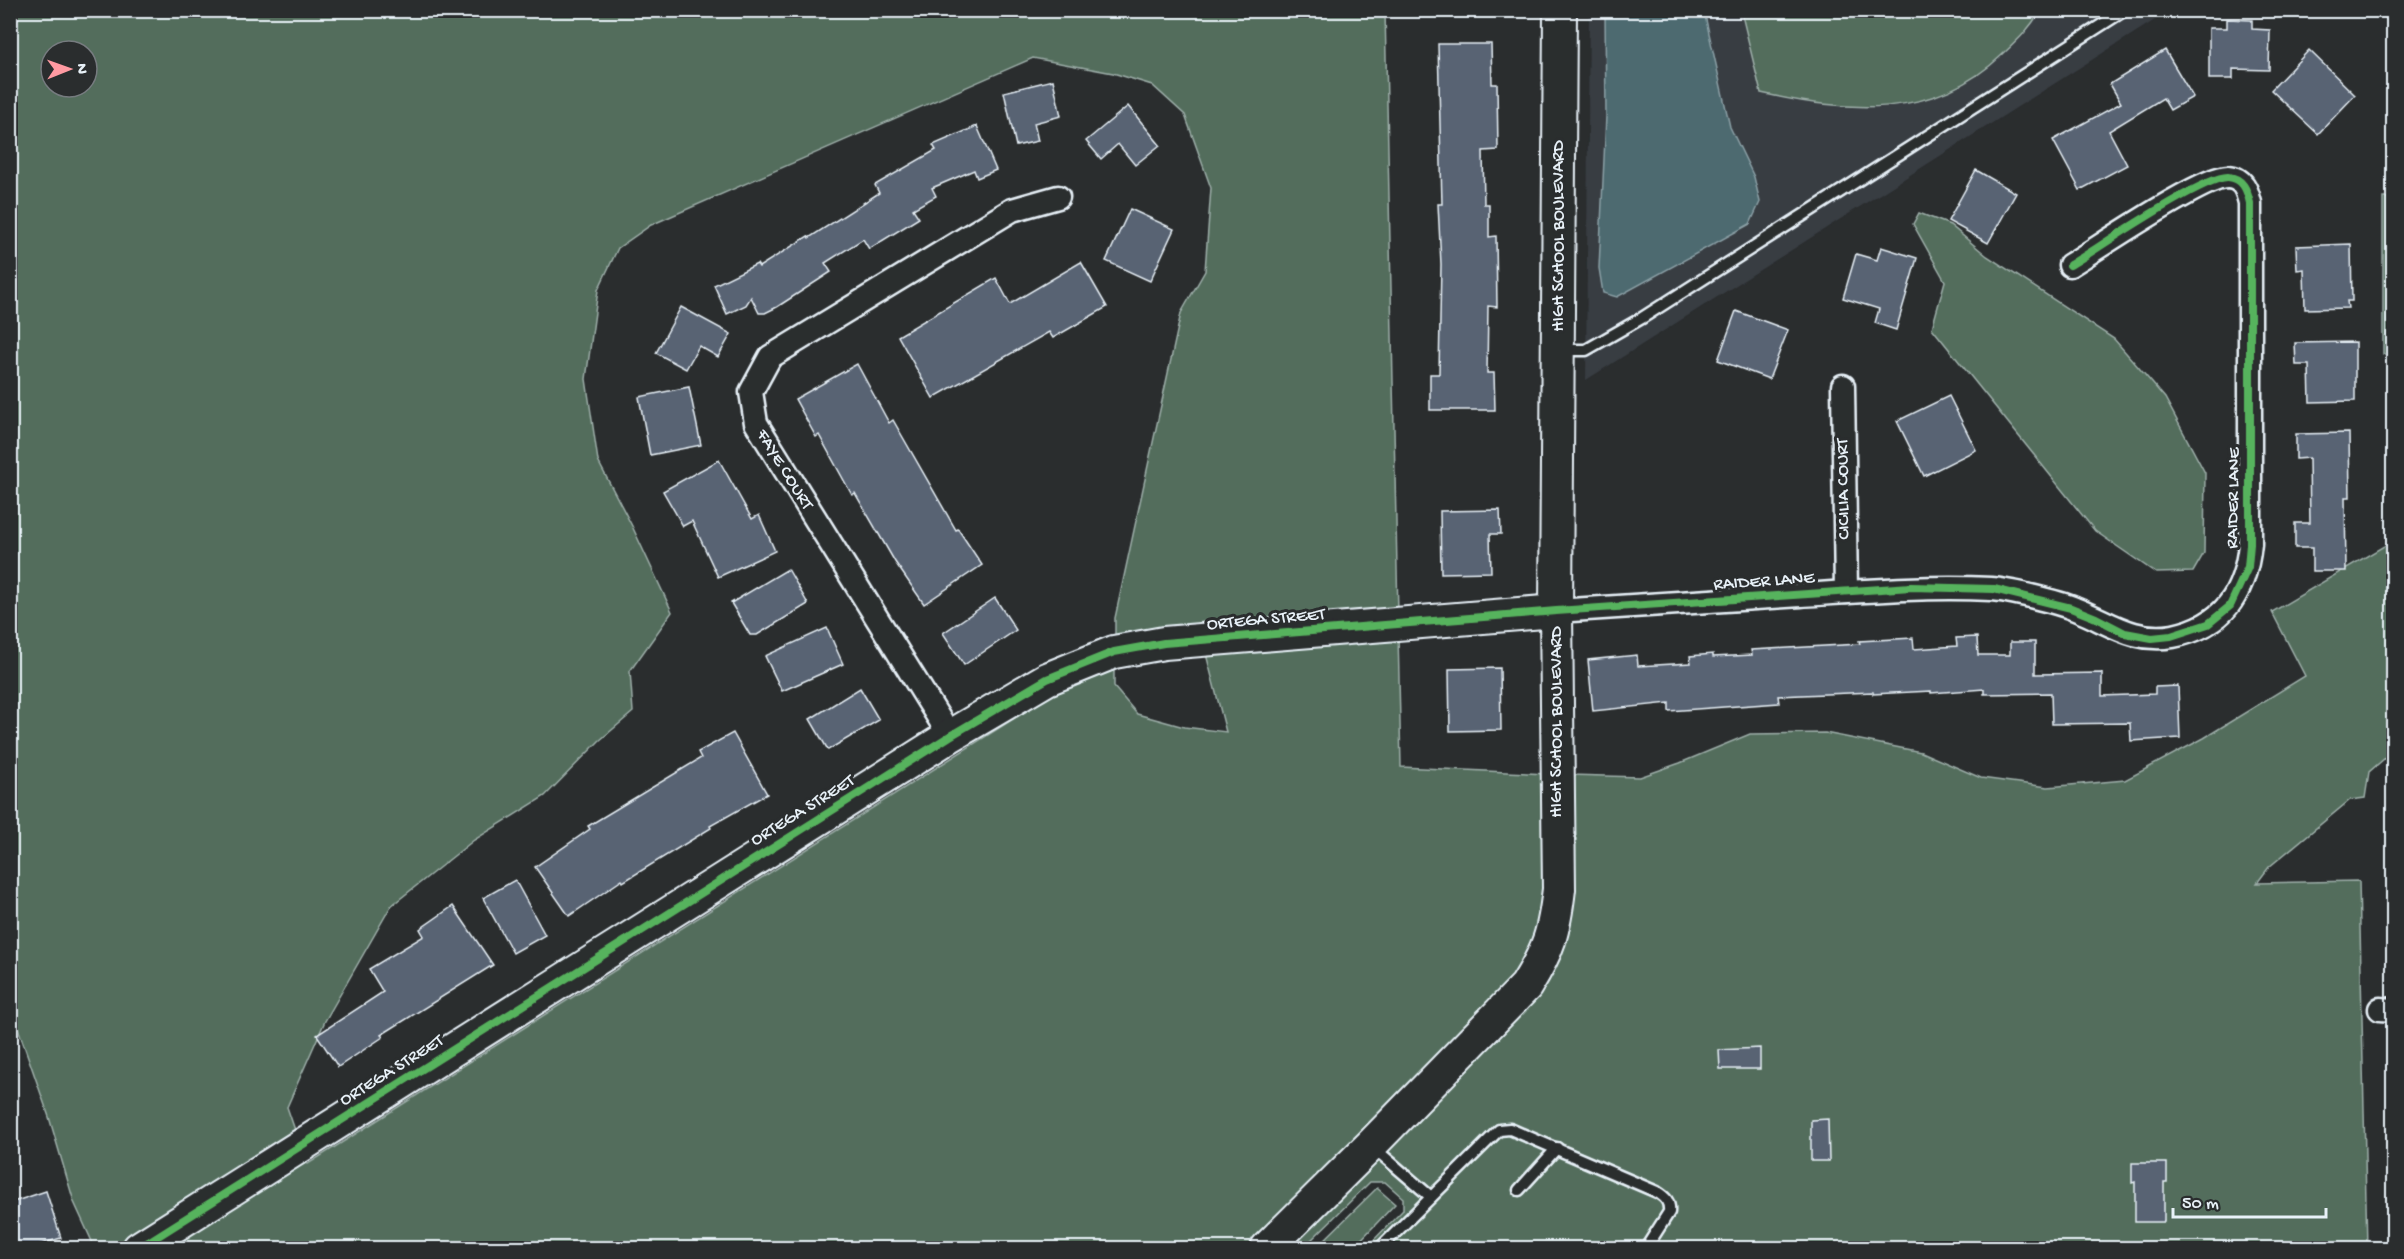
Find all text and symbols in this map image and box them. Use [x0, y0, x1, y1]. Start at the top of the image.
north arrow [39, 39, 99, 99]
text: N [71, 63, 90, 75]
street label: HIGH SCHOOL BOULEVARD [1549, 140, 1570, 332]
street label: FAYE COURT [750, 425, 818, 515]
street label: CICILIA COURT [1833, 437, 1855, 540]
street label: RAIDER LANE [2223, 446, 2245, 549]
street label: RAIDER LANE [1713, 568, 1816, 596]
street label: ORTEGA STREET [1206, 604, 1327, 636]
street label: HIGH SCHOOL BOULEVARD [1547, 626, 1568, 818]
street label: ORTEGA STREET [747, 770, 860, 851]
street label: ORTEGA STREET [336, 1030, 449, 1111]
scale bar [2173, 1181, 2326, 1219]
text: 50 m [2182, 1194, 2219, 1215]

